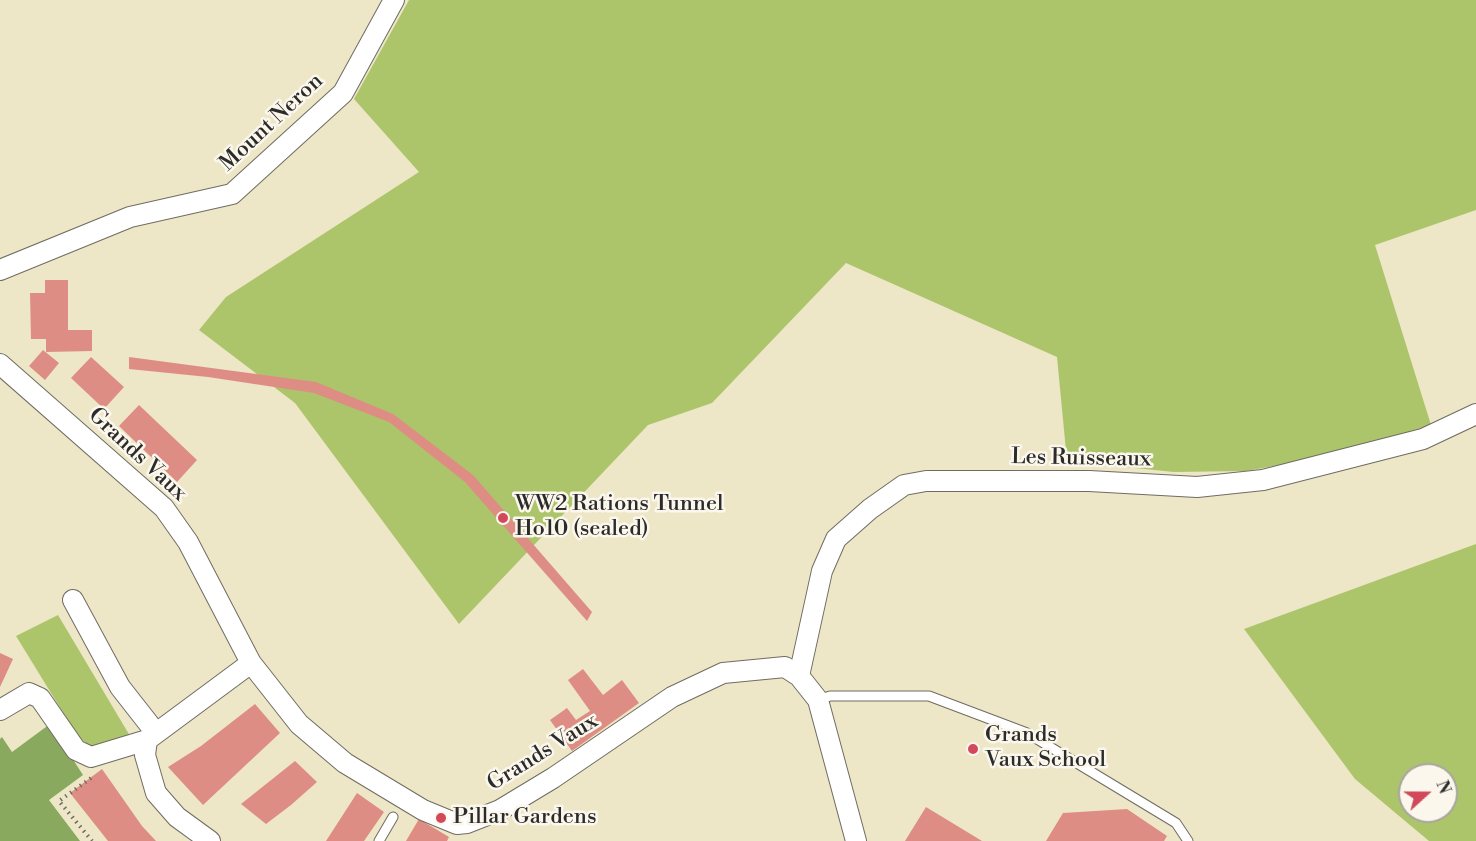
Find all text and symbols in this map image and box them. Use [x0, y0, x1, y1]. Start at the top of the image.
street label: Mount Neron [215, 68, 329, 178]
street label: Grands Vaux [82, 403, 192, 507]
street label: Les Ruisseaux [1011, 445, 1151, 473]
place label: WW2 Rations Tunnel Ho10 (sealed) [515, 492, 724, 544]
marker: WW2 Rations Tunnel Ho10 (sealed) [496, 511, 510, 525]
street label: Grands Vaux [483, 709, 603, 797]
place label: Grands Vaux School [985, 723, 1106, 774]
marker: Grands Vaux School [966, 742, 980, 756]
north arrow [1398, 763, 1458, 823]
text: N [1431, 778, 1455, 797]
place label: Pillar Gardens [453, 805, 597, 831]
marker: Pillar Gardens [434, 811, 448, 825]

